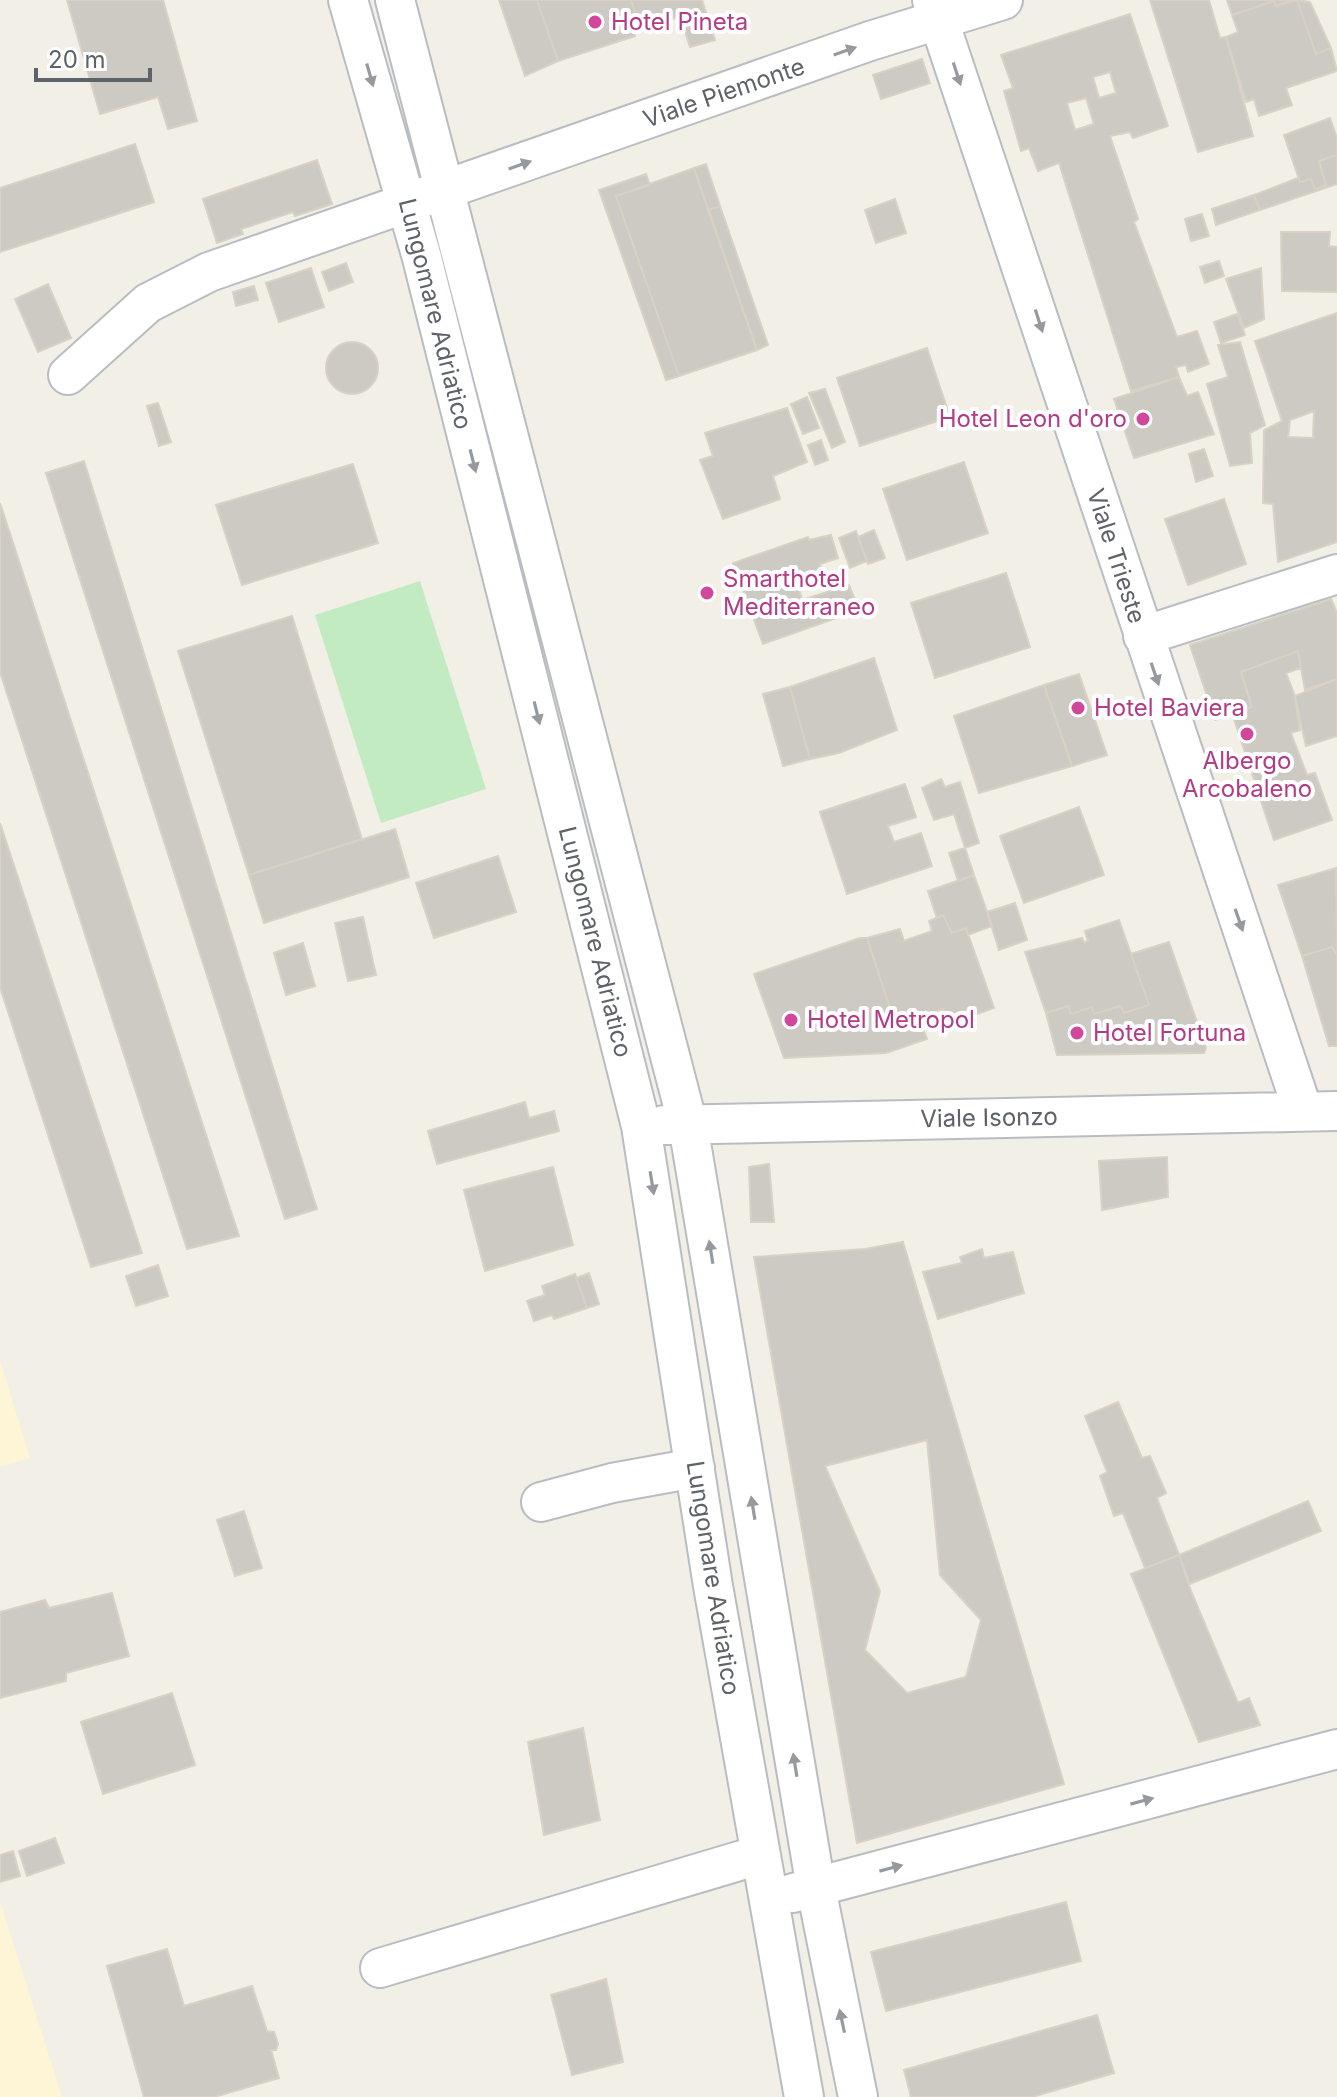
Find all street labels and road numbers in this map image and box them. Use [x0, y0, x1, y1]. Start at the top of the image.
street label: Viale Piemonte [639, 51, 808, 134]
street label: Lungomare Adriatico [393, 196, 478, 432]
street label: Viale Trieste [1081, 485, 1152, 627]
street label: Lungomare Adriatico [553, 824, 638, 1060]
street label: Viale Isonzo [920, 1102, 1058, 1133]
street label: Lungomare Adriatico [681, 1459, 746, 1697]

